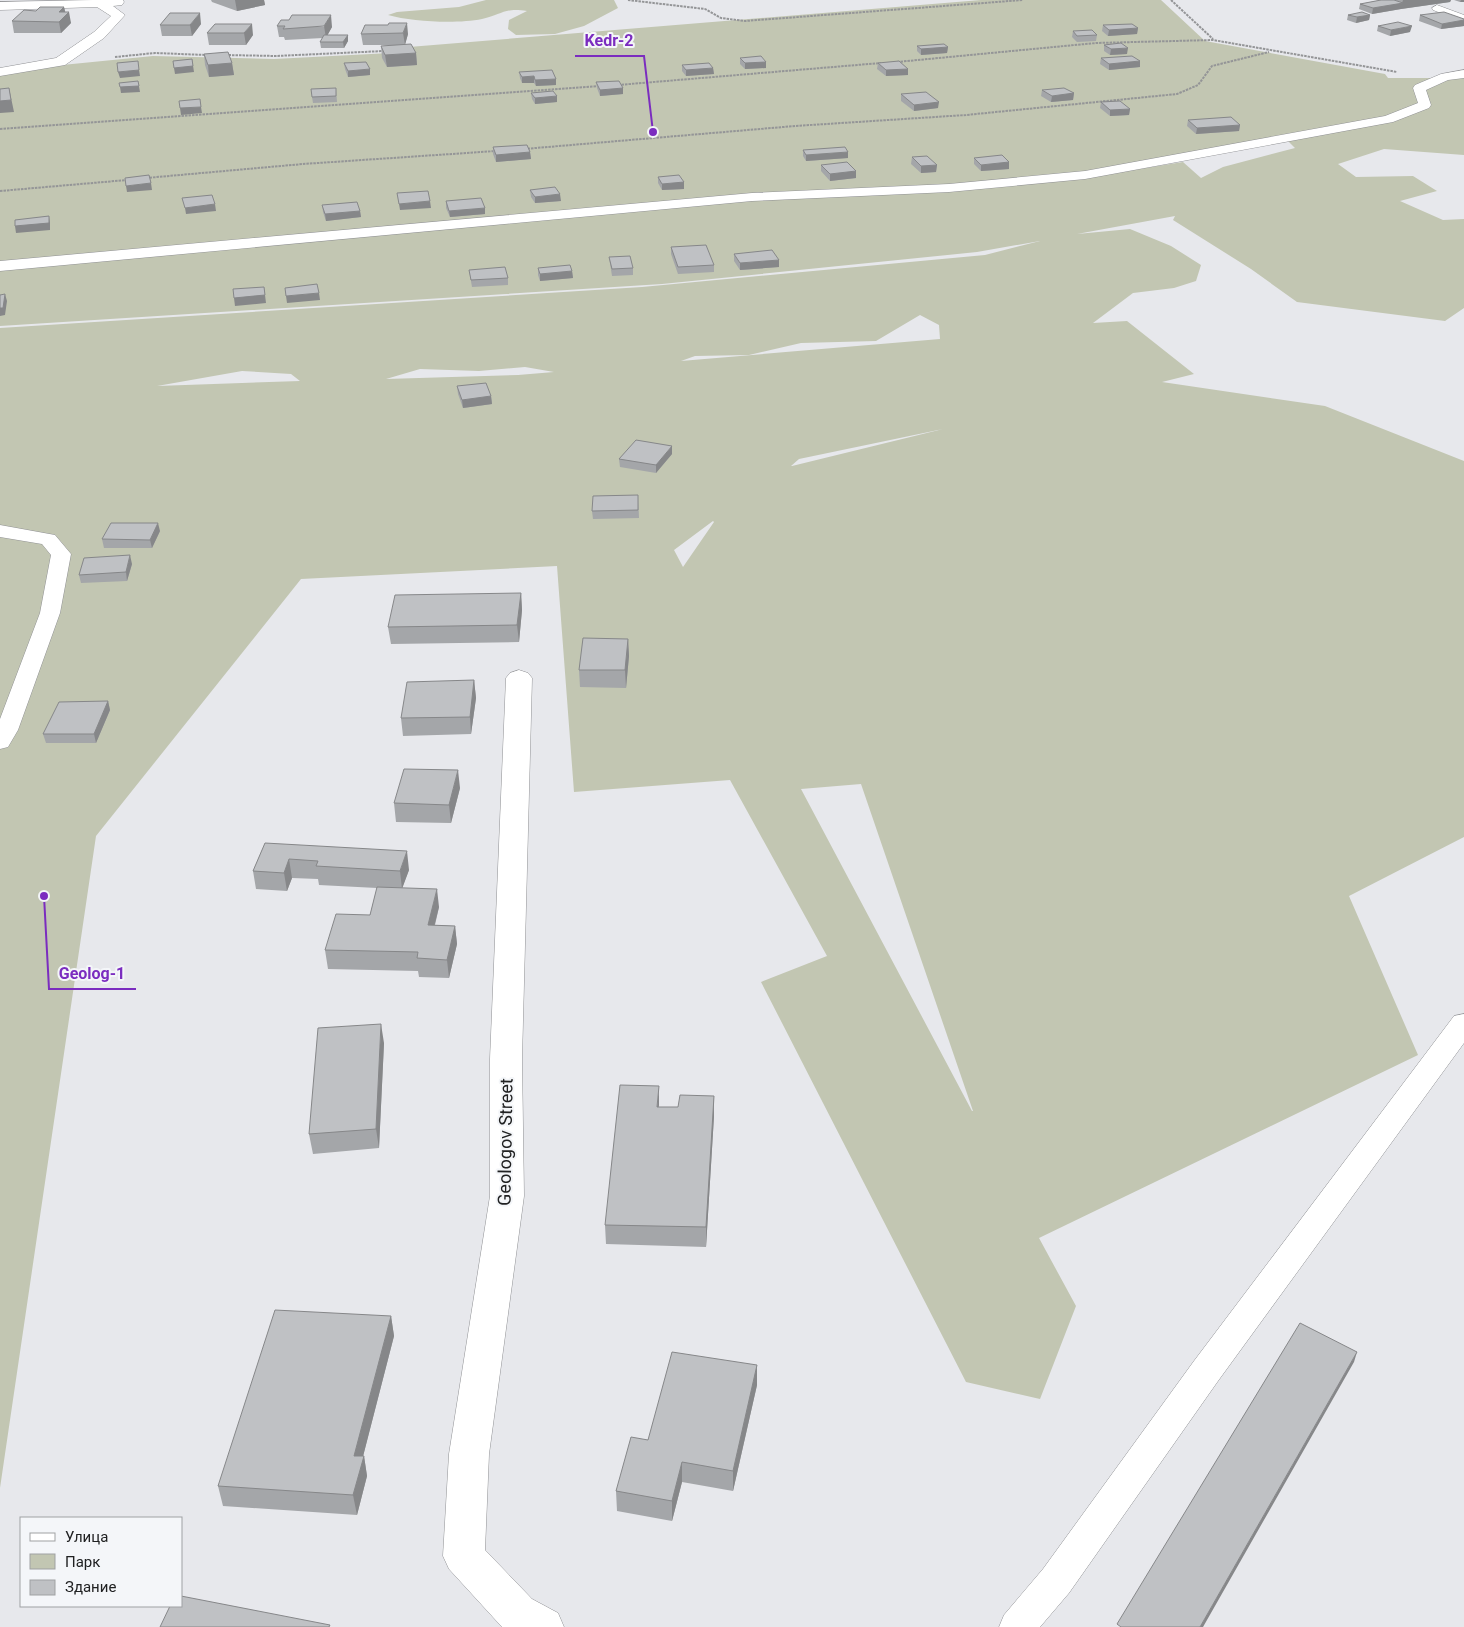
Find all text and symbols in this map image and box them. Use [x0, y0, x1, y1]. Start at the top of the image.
callout: Kedr-2 [575, 25, 644, 56]
text: Kedr-2 [585, 31, 633, 50]
callout: Geolog-1 [49, 958, 136, 989]
text: Geolog-1 [59, 964, 125, 983]
street label: Geologov Street [493, 1078, 517, 1206]
legend [20, 1517, 182, 1607]
text: Улица [65, 1528, 108, 1546]
text: Парк [65, 1553, 100, 1571]
text: Здание [65, 1578, 116, 1596]

